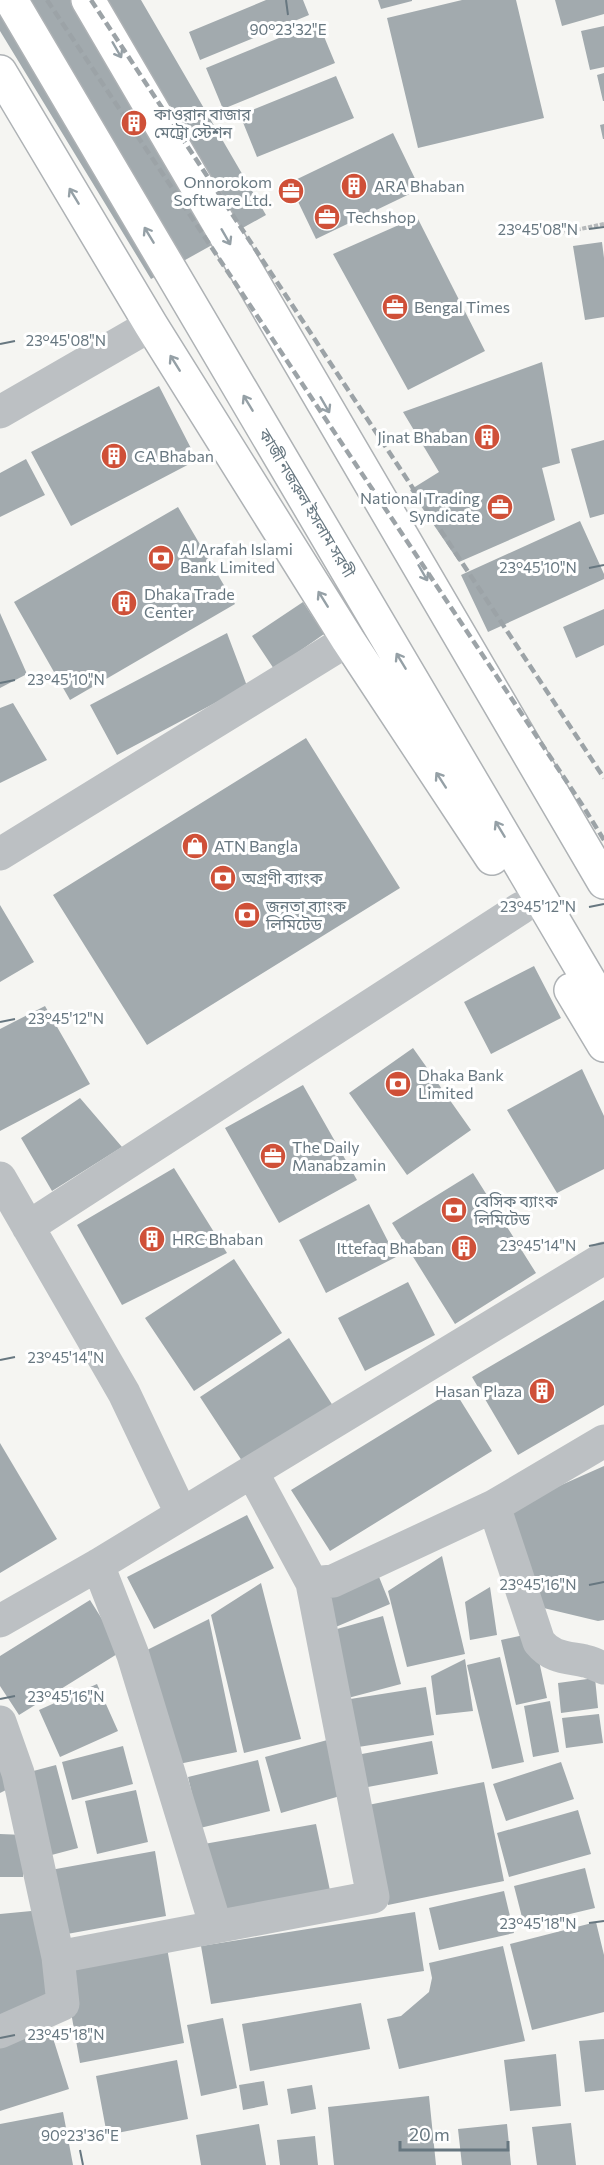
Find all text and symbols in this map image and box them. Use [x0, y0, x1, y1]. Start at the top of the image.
text: 90°23'32"E [249, 20, 327, 38]
one-way arrow [112, 41, 123, 59]
place label: কাওরান বাজার মেট্রো স্টেশন [153, 104, 251, 141]
building icon: কাওরান বাজার মেট্রো স্টেশন [119, 108, 149, 138]
building icon: ARA Bhaban [339, 171, 369, 201]
place label: Onnorokom Software Ltd. [173, 172, 272, 209]
office icon: Onnorokom Software Ltd. [276, 176, 306, 206]
place label: ARA Bhaban [374, 176, 465, 195]
one-way arrow [68, 188, 80, 205]
office icon: Techshop [312, 202, 342, 232]
place label: Techshop [346, 207, 416, 226]
text: 23°45'08"N [498, 220, 578, 238]
one-way arrow [143, 227, 155, 244]
one-way arrow [221, 228, 233, 245]
office icon: Bengal Times [380, 292, 410, 322]
place label: Bengal Times [414, 297, 510, 316]
text: 23°45'08"N [26, 331, 106, 349]
one-way arrow [169, 355, 181, 372]
one-way arrow [242, 395, 254, 412]
one-way arrow [319, 396, 331, 413]
building icon: Jinat Bhaban [472, 422, 502, 452]
street label: কাজী নজরুল ইসলাম সরণী [255, 424, 360, 581]
place label: Jinat Bhaban [377, 427, 468, 446]
building icon: CA Bhaban [99, 441, 129, 471]
place label: CA Bhaban [134, 446, 214, 465]
place label: National Trading Syndicate [360, 488, 480, 525]
office icon: National Trading Syndicate [485, 492, 515, 522]
place label: Al Arafah Islami Bank Limited [180, 539, 293, 576]
bank icon: Al Arafah Islami Bank Limited [146, 543, 176, 573]
text: 23°45'10"N [499, 558, 577, 576]
one-way arrow [418, 564, 430, 581]
place label: Dhaka Trade Center [144, 584, 235, 621]
building icon: Dhaka Trade Center [109, 588, 139, 618]
one-way arrow [317, 591, 329, 608]
one-way arrow [394, 653, 406, 670]
text: 23°45'10"N [27, 670, 105, 688]
one-way arrow [435, 773, 447, 789]
one-way arrow [493, 821, 505, 838]
shop icon: ATN Bangla [180, 831, 210, 861]
place label: ATN Bangla [214, 836, 298, 855]
bank icon: অগ্রণী ব্যাংক [208, 863, 238, 893]
place label: অগ্রণী ব্যাংক [241, 868, 324, 887]
place label: জনতা ব্যাংক লিমিটেড [265, 896, 347, 933]
text: 23°45'12"N [500, 897, 576, 915]
bank icon: জনতা ব্যাংক লিমিটেড [232, 900, 262, 930]
text: 23°45'12"N [28, 1009, 104, 1027]
place label: Dhaka Bank Limited [418, 1065, 504, 1102]
bank icon: Dhaka Bank Limited [383, 1069, 413, 1099]
place label: The Daily Manabzamin [292, 1137, 386, 1174]
office icon: The Daily Manabzamin [258, 1141, 288, 1171]
place label: বেসিক ব্যাংক লিমিটেড [473, 1191, 559, 1228]
bank icon: বেসিক ব্যাংক লিমিটেড [439, 1195, 469, 1225]
building icon: HRC Bhaban [137, 1224, 167, 1254]
place label: HRC Bhaban [172, 1229, 263, 1248]
building icon: Ittefaq Bhaban [449, 1233, 479, 1263]
text: 23°45'14"N [500, 1236, 576, 1254]
place label: Ittefaq Bhaban [336, 1238, 444, 1257]
text: 23°45'14"N [28, 1348, 104, 1366]
building icon: Hasan Plaza [527, 1376, 557, 1406]
place label: Hasan Plaza [435, 1381, 522, 1400]
text: 23°45'16"N [500, 1575, 576, 1593]
text: 23°45'16"N [28, 1687, 104, 1705]
text: 23°45'18"N [500, 1914, 576, 1932]
text: 23°45'18"N [28, 2025, 104, 2043]
scale bar [400, 2114, 508, 2152]
text: 20 m [409, 2123, 450, 2145]
text: 90°23'36"E [41, 2126, 119, 2144]

